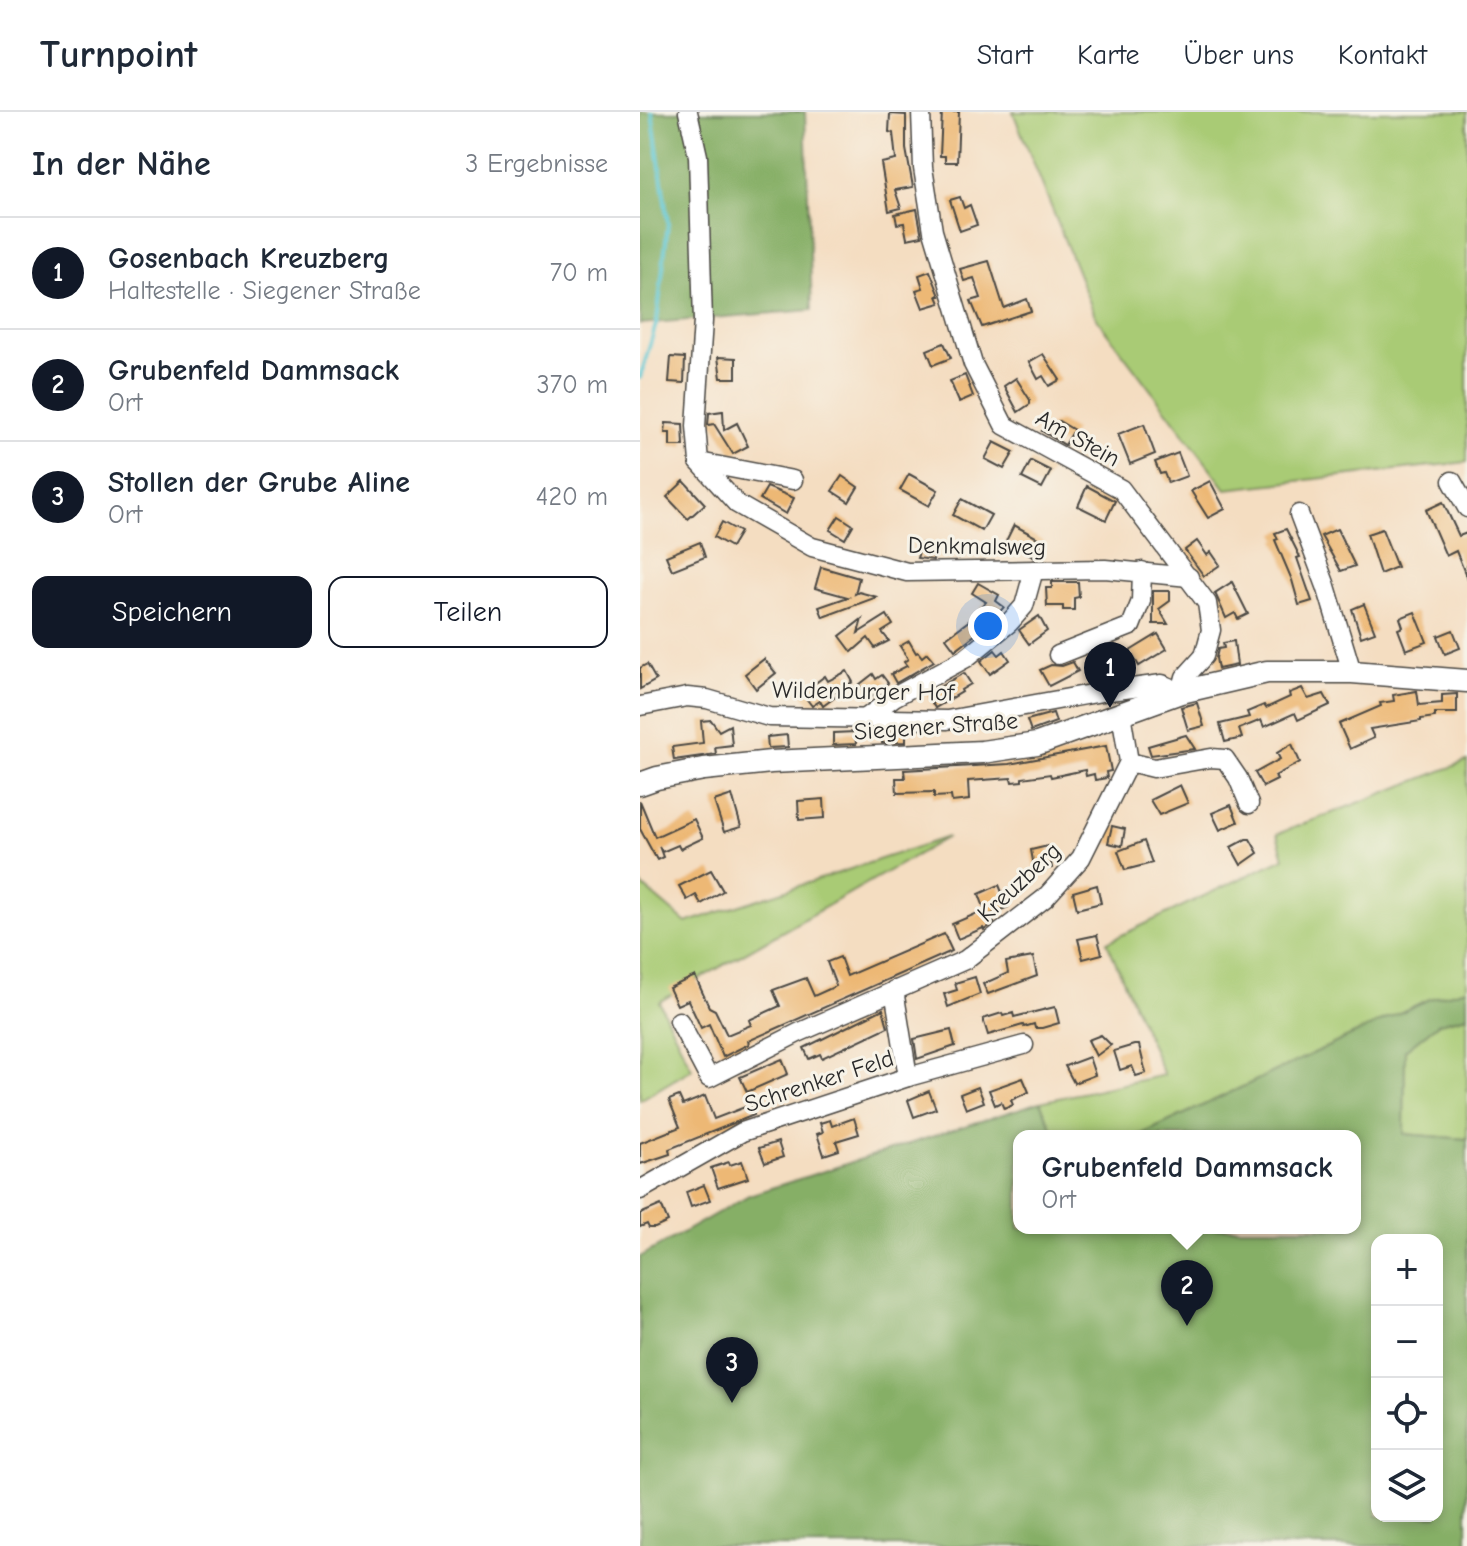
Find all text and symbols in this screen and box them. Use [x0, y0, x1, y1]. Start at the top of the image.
text: Turnpoint [40, 33, 197, 77]
text: Start [977, 39, 1033, 71]
text: Karte [1077, 39, 1140, 71]
text: Über uns [1184, 39, 1294, 71]
text: Kontakt [1338, 39, 1427, 71]
text: In der Nähe [32, 144, 211, 184]
text: 3 Ergebnisse [465, 149, 608, 179]
text: Gosenbach Kreuzberg [108, 241, 389, 276]
text: 1 [53, 258, 63, 288]
text: 70 m [550, 258, 608, 288]
text: Haltestelle · Siegener Straße [108, 276, 421, 306]
text: Grubenfeld Dammsack [108, 353, 399, 388]
text: 2 [52, 370, 64, 400]
text: 370 m [537, 370, 608, 400]
text: Ort [108, 388, 142, 418]
street label: Am Stein [1031, 403, 1125, 473]
text: Stollen der Grube Aline [108, 465, 410, 500]
text: 3 [52, 482, 64, 512]
text: 420 m [536, 482, 608, 512]
text: Ort [108, 500, 142, 530]
street label: Denkmalsweg [908, 531, 1046, 561]
button: Speichern [32, 576, 312, 648]
button: Teilen [328, 576, 608, 648]
your location [968, 606, 1008, 646]
pin: 1 [1084, 642, 1136, 708]
street label: Wildenburger Hof [772, 675, 956, 707]
street label: Siegener Straße [853, 706, 1019, 746]
street label: Kreuzberg [972, 836, 1066, 928]
street label: Schrenker Feld [741, 1044, 897, 1118]
popup [1013, 1130, 1361, 1234]
text: Grubenfeld Dammsack [1041, 1150, 1333, 1185]
text: Ort [1041, 1185, 1076, 1215]
map controls [1371, 1234, 1443, 1522]
button: + [1371, 1234, 1443, 1306]
pin: 2 [1161, 1260, 1213, 1326]
button: − [1371, 1306, 1443, 1378]
pin: 3 [706, 1337, 758, 1403]
button: locate [1371, 1378, 1443, 1450]
button: layers [1371, 1450, 1443, 1522]

